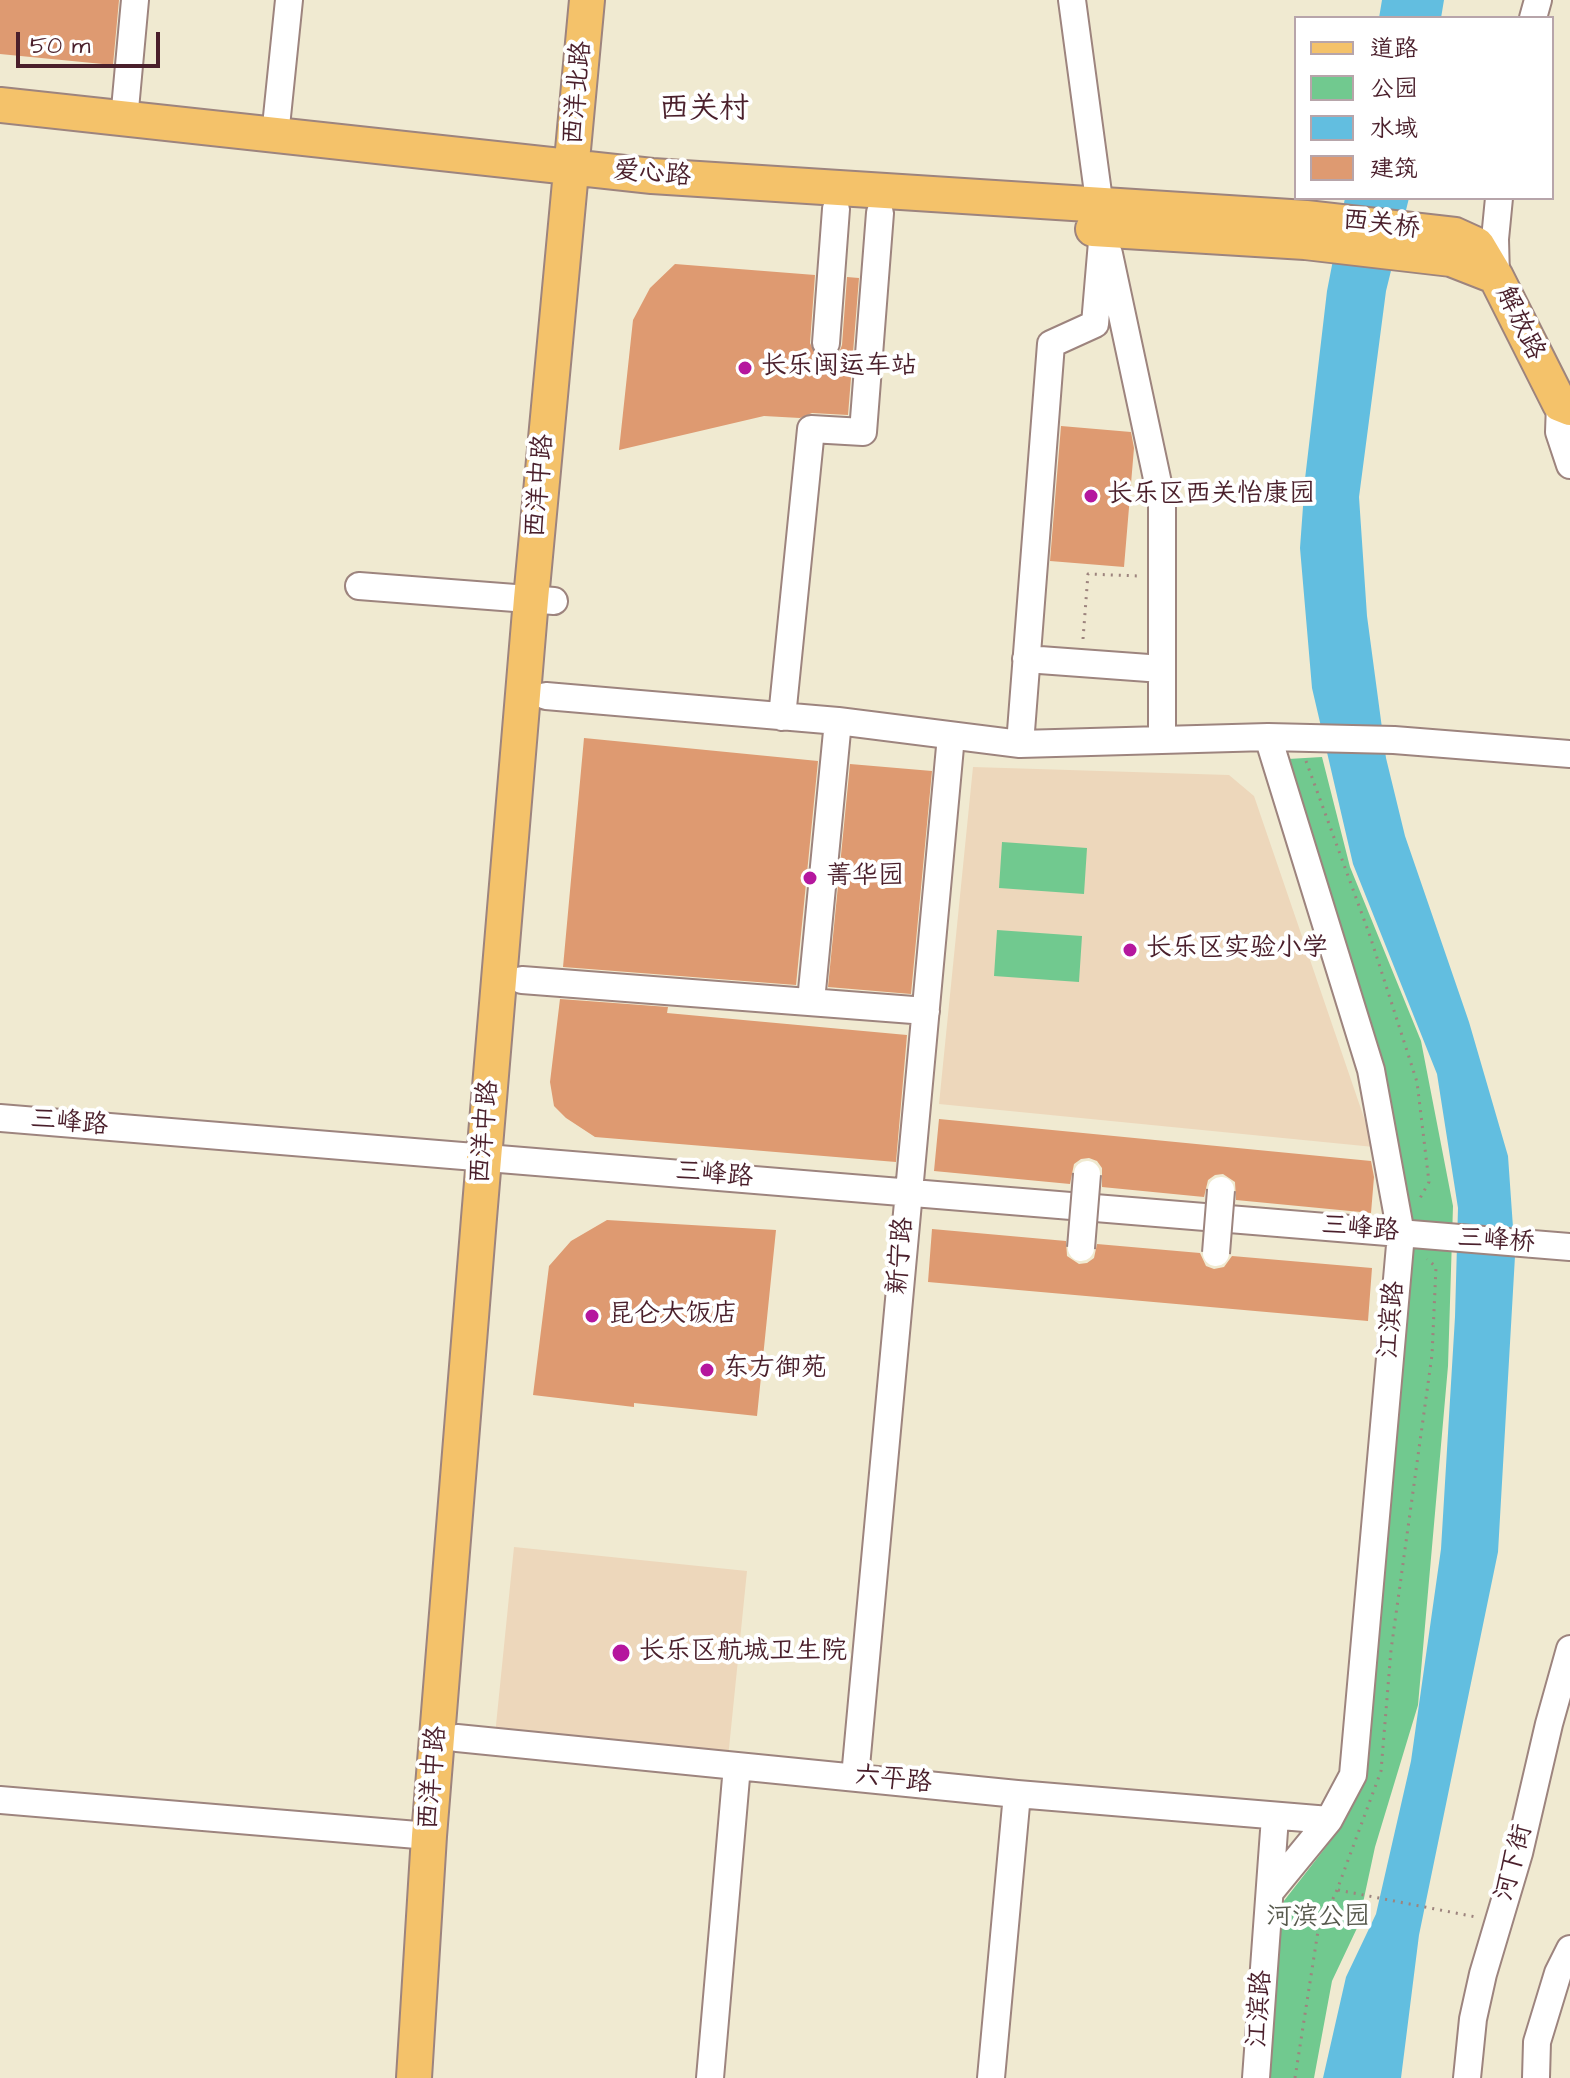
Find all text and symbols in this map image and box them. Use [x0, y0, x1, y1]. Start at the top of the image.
scale bar [20, 16, 164, 66]
legend [1294, 16, 1554, 200]
text: 50 m [30, 29, 90, 63]
text: 道路 [1370, 32, 1418, 66]
street label: 西洋北路 [559, 40, 599, 146]
text: 公园 [1370, 72, 1418, 106]
district label: 西关村 [659, 93, 749, 129]
text: 水域 [1370, 112, 1418, 146]
text: 建筑 [1370, 152, 1418, 186]
street label: 爱心路 [612, 156, 692, 194]
street label: 西关桥 [1340, 206, 1422, 246]
street label: 解放路 [1488, 282, 1550, 366]
place label: 长乐闽运车站 [761, 352, 917, 384]
marker: 长乐闽运车站 [736, 359, 754, 377]
street label: 西洋中路 [521, 433, 561, 539]
place label: 长乐区西关怡康园 [1107, 480, 1315, 512]
marker: 长乐区西关怡康园 [1082, 487, 1100, 505]
place label: 菁华园 [826, 862, 904, 894]
marker: 菁华园 [801, 869, 819, 887]
place label: 长乐区实验小学 [1146, 934, 1328, 966]
marker: 长乐区实验小学 [1121, 941, 1139, 959]
street label: 西洋中路 [466, 1079, 506, 1185]
street label: 三峰路 [29, 1105, 109, 1143]
street label: 三峰路 [674, 1157, 754, 1195]
street label: 三峰路 [1320, 1211, 1400, 1249]
street label: 新宁路 [883, 1216, 921, 1296]
street label: 三峰桥 [1456, 1224, 1536, 1260]
street label: 江滨路 [1374, 1280, 1412, 1360]
place label: 昆仑大饭店 [608, 1300, 738, 1332]
marker: 昆仑大饭店 [583, 1307, 601, 1325]
place label: 东方御苑 [723, 1354, 827, 1386]
marker: 东方御苑 [698, 1361, 716, 1379]
place label: 长乐区航城卫生院 [639, 1637, 847, 1669]
marker: 长乐区航城卫生院 [610, 1642, 632, 1664]
street label: 西洋中路 [414, 1725, 454, 1831]
street label: 六平路 [853, 1761, 933, 1801]
street label: 河下街 [1490, 1821, 1540, 1905]
park label: 河滨公园 [1266, 1903, 1370, 1935]
street label: 江滨路 [1243, 1969, 1279, 2049]

